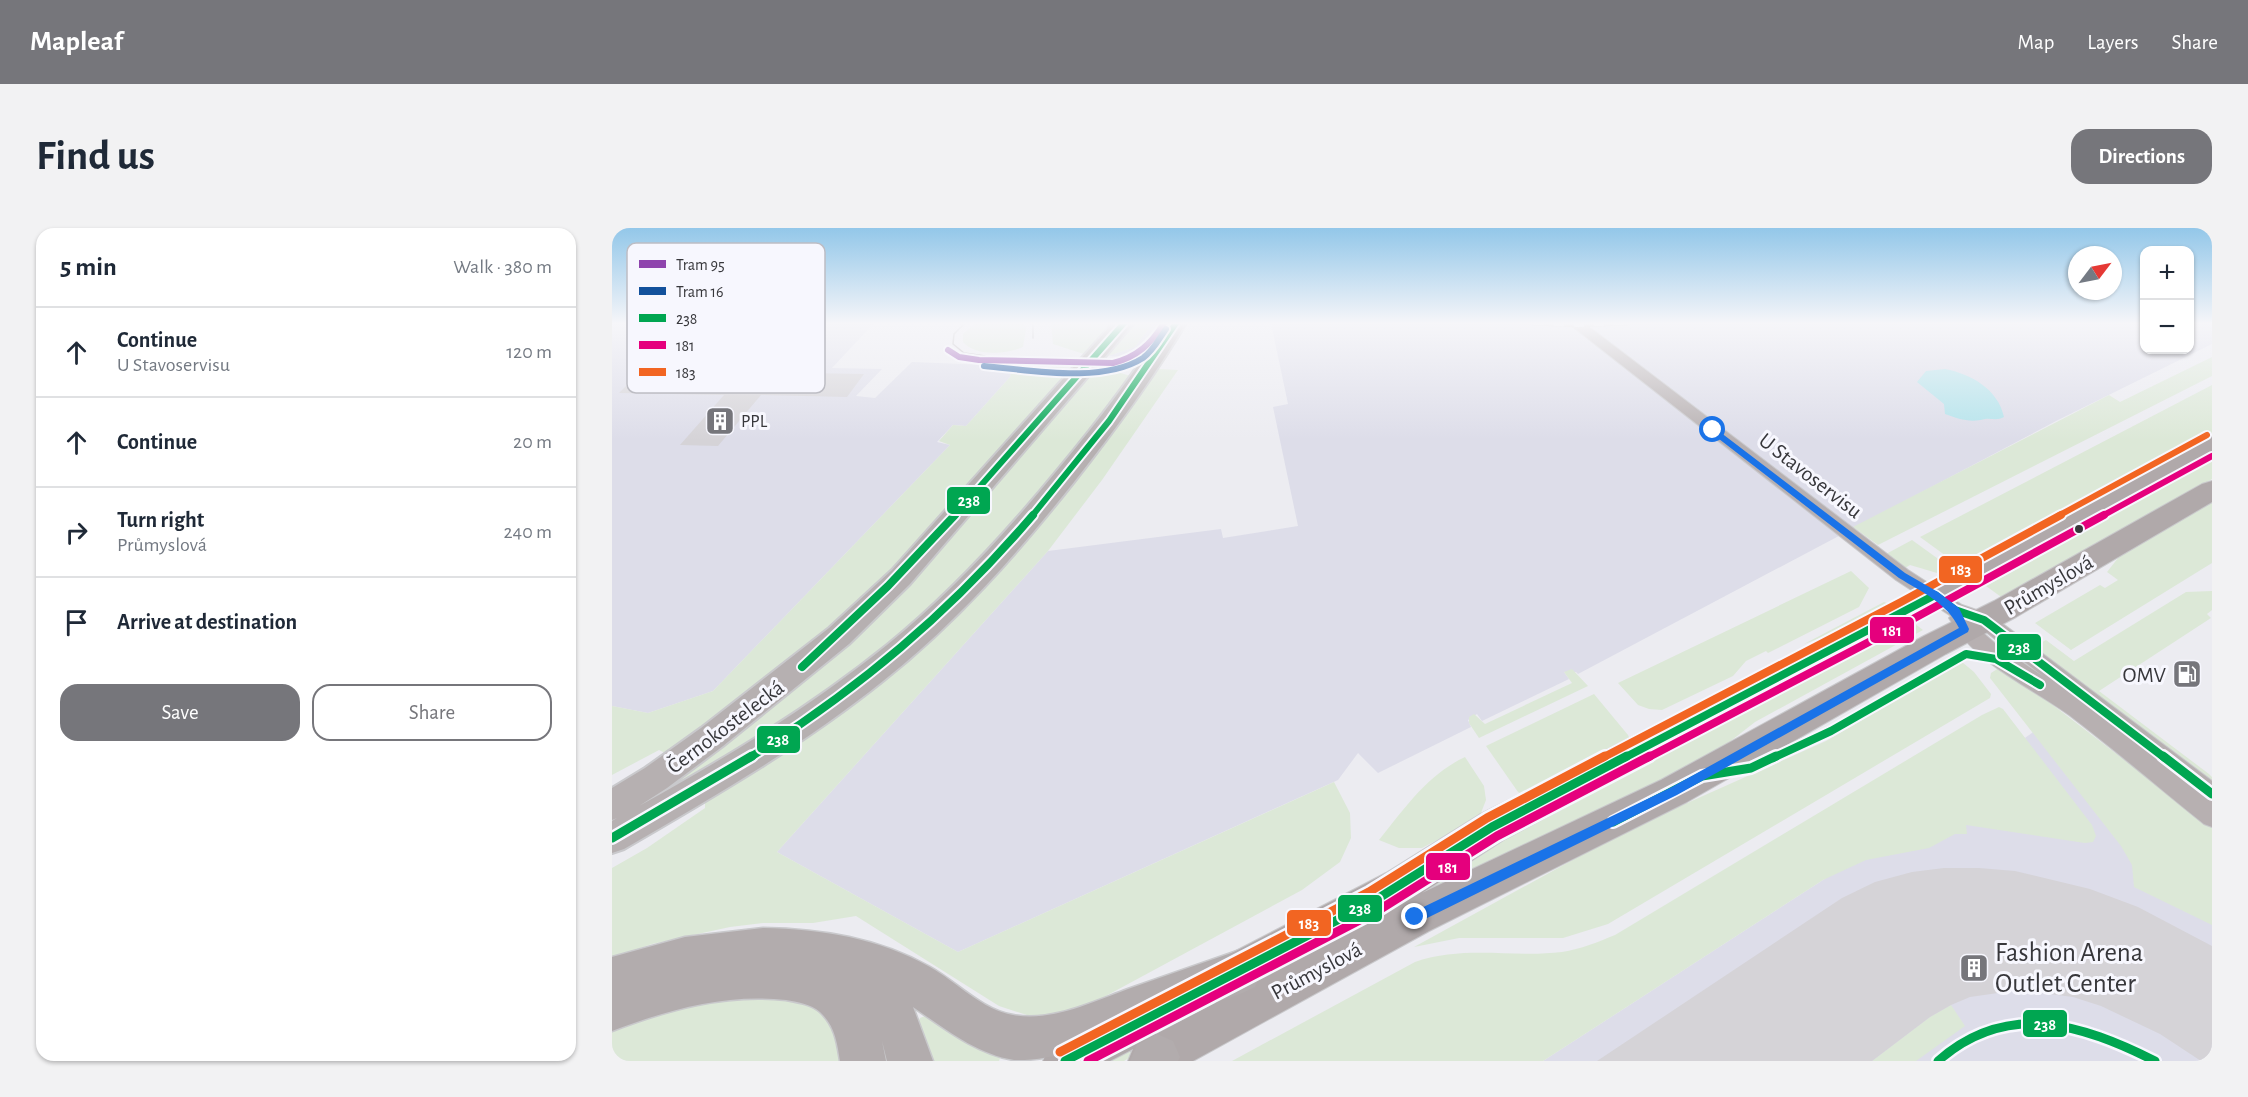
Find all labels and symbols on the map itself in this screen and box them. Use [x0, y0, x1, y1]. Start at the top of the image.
legend [627, 243, 825, 393]
north arrow [2068, 246, 2122, 300]
text: Tram 95 [676, 257, 725, 273]
text: Tram 16 [676, 284, 724, 300]
text: 238 [676, 311, 697, 327]
text: 181 [676, 338, 695, 354]
text: 183 [676, 365, 696, 381]
building icon: PPL [704, 405, 736, 437]
place label: PPL [741, 413, 768, 431]
route start [1699, 416, 1725, 442]
street label: U Stavoservisu [1755, 429, 1866, 523]
line badge: 238 [946, 486, 991, 515]
text: 238 [958, 493, 980, 509]
unlabelled marker [2073, 523, 2085, 535]
street label: Průmyslová [2000, 551, 2097, 619]
line badge: 183 [1938, 555, 1983, 584]
text: 183 [1951, 562, 1971, 578]
line badge: 181 [1869, 616, 1915, 644]
text: 181 [1882, 623, 1902, 639]
line badge: 238 [1996, 633, 2042, 661]
text: 238 [2008, 640, 2030, 656]
fuel station icon: OMV [2171, 658, 2203, 690]
place label: OMV [2122, 664, 2167, 686]
street label: Černokostelecká [663, 675, 788, 778]
line badge: 238 [756, 725, 801, 754]
text: 238 [767, 732, 789, 748]
line badge: 181 [1425, 852, 1471, 881]
text: 181 [1438, 860, 1458, 876]
line badge: 238 [1337, 894, 1383, 923]
text: 238 [1349, 901, 1371, 917]
route end [1401, 903, 1427, 929]
line badge: 183 [1286, 909, 1332, 937]
text: 183 [1299, 916, 1319, 932]
street label: Průmyslová [1268, 938, 1365, 1004]
place label: Fashion Arena Outlet Center [1995, 939, 2143, 997]
building icon: Fashion Arena Outlet Center [1958, 952, 1990, 984]
line badge: 238 [2022, 1009, 2068, 1038]
text: 238 [2034, 1017, 2056, 1033]

